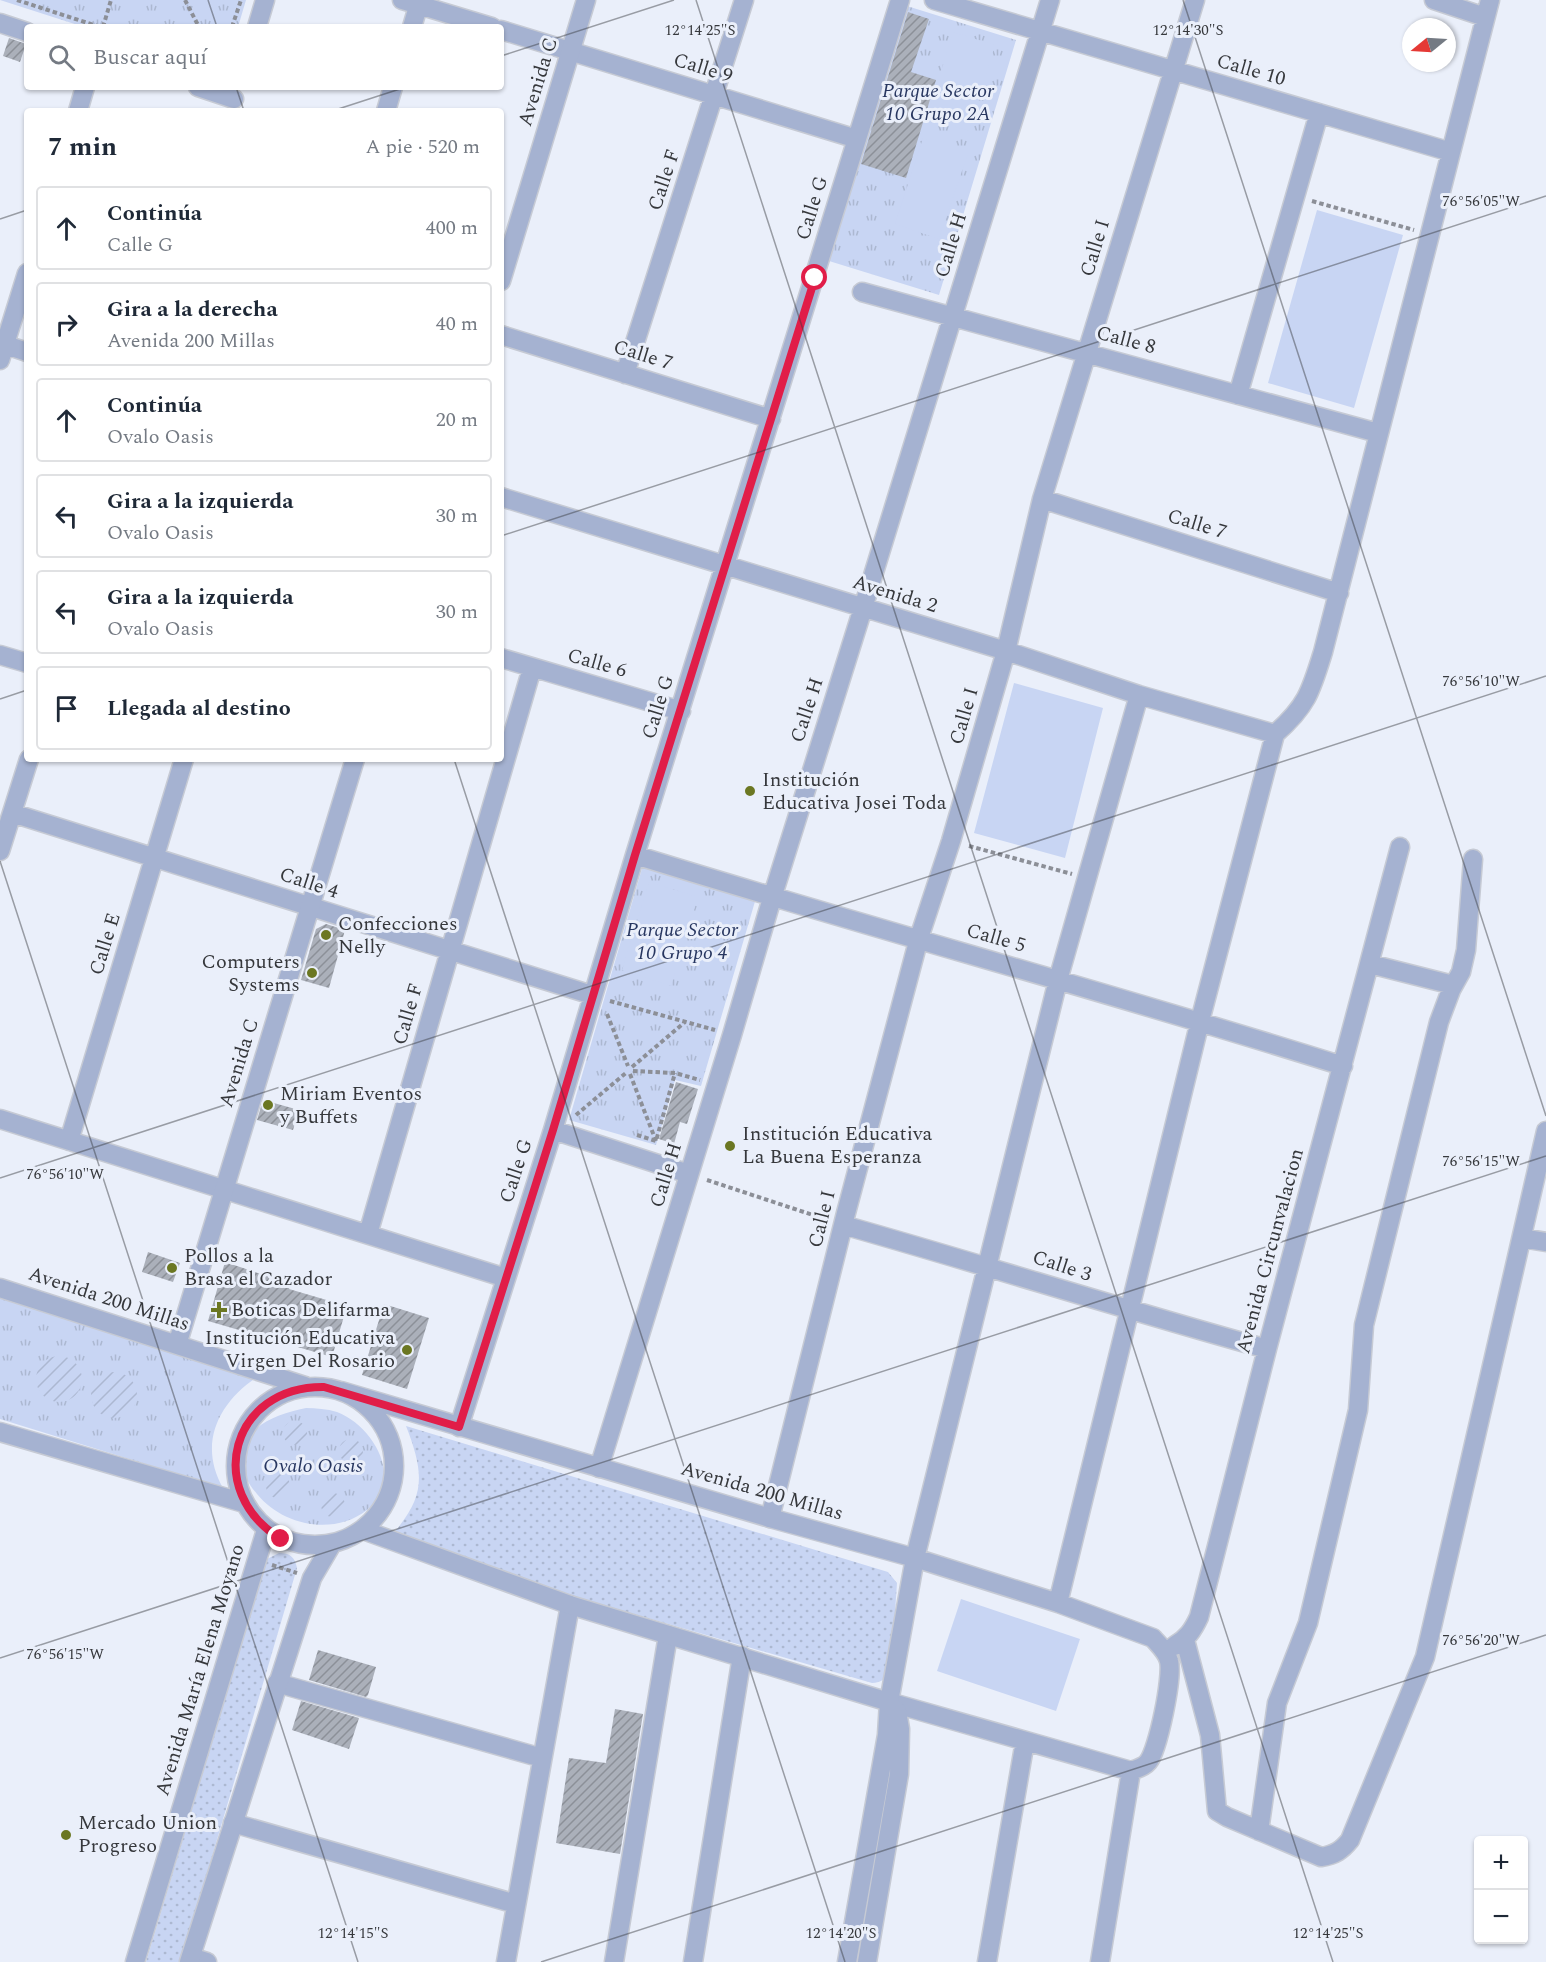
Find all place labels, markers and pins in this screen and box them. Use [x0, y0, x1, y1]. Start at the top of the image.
place label: Institución Educativa Josei Toda [762, 765, 947, 818]
marker: Institución Educativa Josei Toda [743, 784, 757, 798]
place label: Confecciones Nelly [338, 909, 458, 962]
marker: Confecciones Nelly [319, 928, 333, 942]
place label: Computers Systems [202, 947, 300, 1000]
marker: Computers Systems [305, 966, 319, 980]
place label: Miriam Eventos y Buffets [279, 1079, 422, 1132]
marker: Miriam Eventos y Buffets [261, 1098, 275, 1112]
place label: Institución Educativa La Buena Esperanza [742, 1119, 933, 1172]
marker: Institución Educativa La Buena Esperanza [723, 1139, 737, 1153]
place label: Pollos a la Brasa el Cazador [184, 1241, 333, 1294]
marker: Pollos a la Brasa el Cazador [165, 1261, 179, 1275]
place label: Boticas Delifarma [231, 1295, 390, 1325]
marker: Boticas Delifarma [212, 1303, 226, 1317]
place label: Institución Educativa Virgen Del Rosario [205, 1323, 395, 1376]
marker: Institución Educativa Virgen Del Rosario [400, 1343, 414, 1357]
place label: Mercado Union Progreso [78, 1808, 217, 1861]
marker: Mercado Union Progreso [59, 1828, 73, 1842]

